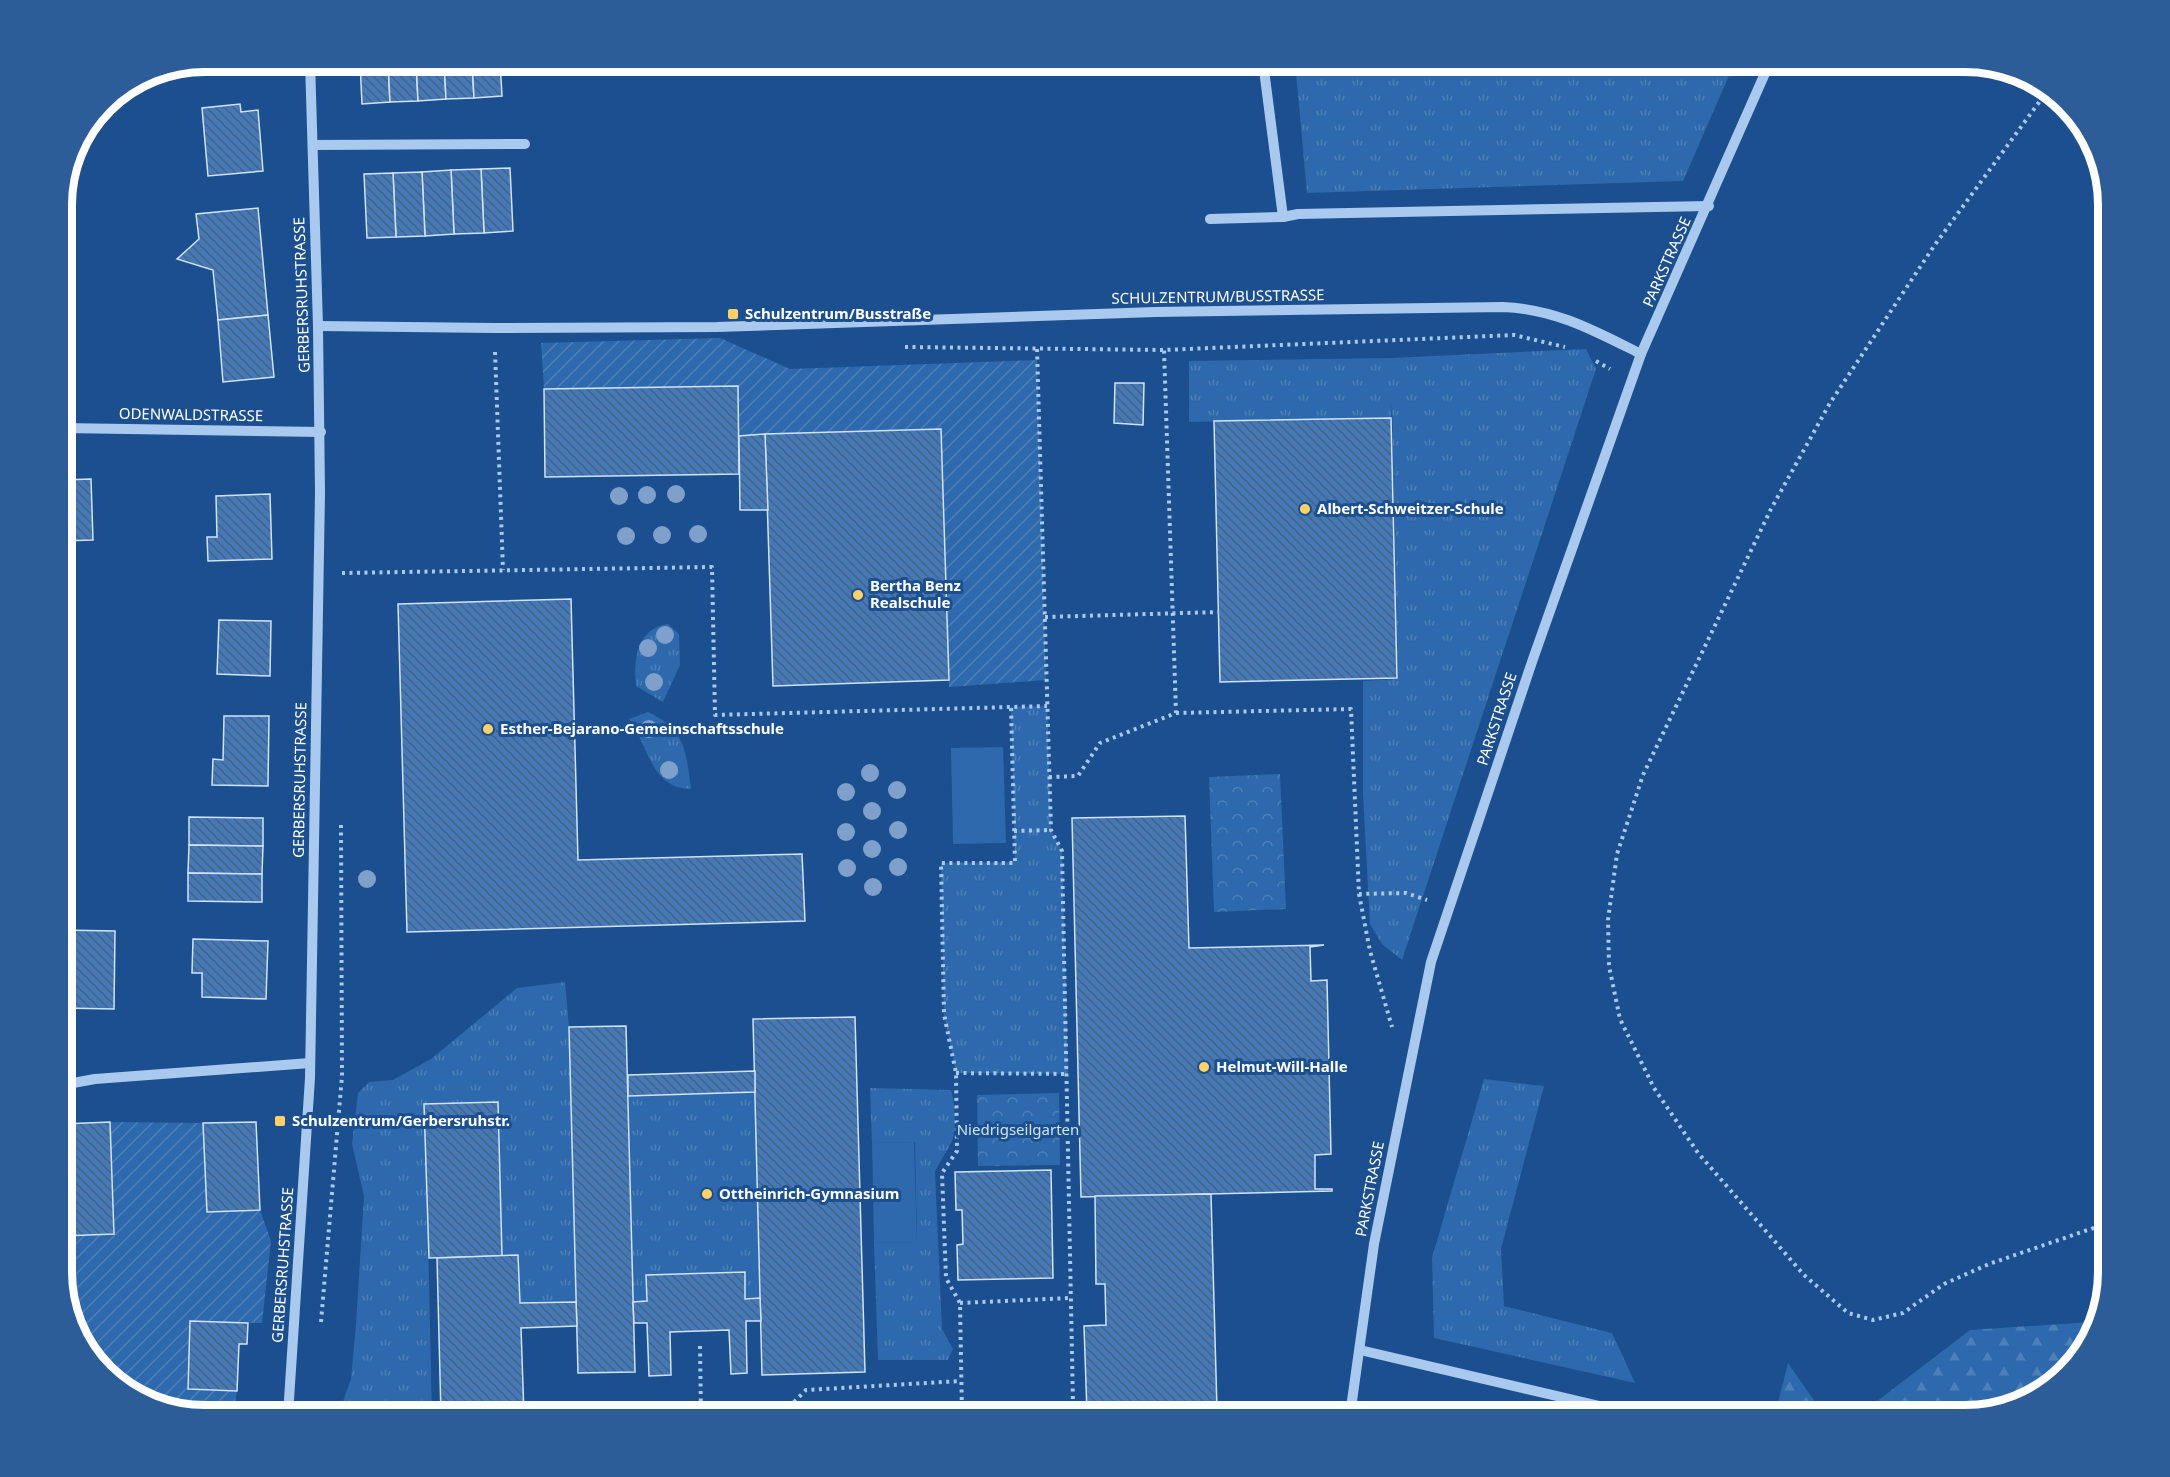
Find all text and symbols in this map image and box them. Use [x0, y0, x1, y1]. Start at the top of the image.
street label: PARKSTRASSE [1637, 213, 1695, 310]
street label: GERBERSRUHSTRASSE [288, 217, 314, 373]
street label: SCHULZENTRUM/BUSSTRASSE [1111, 284, 1325, 308]
place label: Schulzentrum/Busstraße [745, 303, 931, 323]
marker: Schulzentrum/Busstraße [726, 307, 740, 321]
street label: ODENWALDSTRASSE [119, 403, 263, 425]
place label: Albert-Schweitzer-Schule [1317, 498, 1504, 518]
marker: Albert-Schweitzer-Schule [1298, 502, 1312, 516]
place label: Bertha Benz Realschule [870, 575, 961, 612]
marker: Bertha Benz Realschule [851, 588, 865, 602]
street label: PARKSTRASSE [1472, 670, 1521, 768]
street label: GERBERSRUHSTRASSE [288, 702, 310, 858]
place label: Esther-Bejarano-Gemeinschaftsschule [500, 718, 784, 738]
marker: Esther-Bejarano-Gemeinschaftsschule [481, 722, 495, 736]
place label: Helmut-Will-Halle [1216, 1056, 1348, 1076]
marker: Helmut-Will-Halle [1197, 1060, 1211, 1074]
place label: Schulzentrum/Gerbersruhstr. [292, 1110, 510, 1130]
marker: Schulzentrum/Gerbersruhstr. [273, 1114, 287, 1128]
park label: Niedrigseilgarten [957, 1119, 1079, 1139]
street label: PARKSTRASSE [1350, 1139, 1388, 1238]
place label: Ottheinrich-Gymnasium [719, 1183, 899, 1203]
street label: GERBERSRUHSTRASSE [267, 1186, 297, 1343]
marker: Ottheinrich-Gymnasium [700, 1187, 714, 1201]

